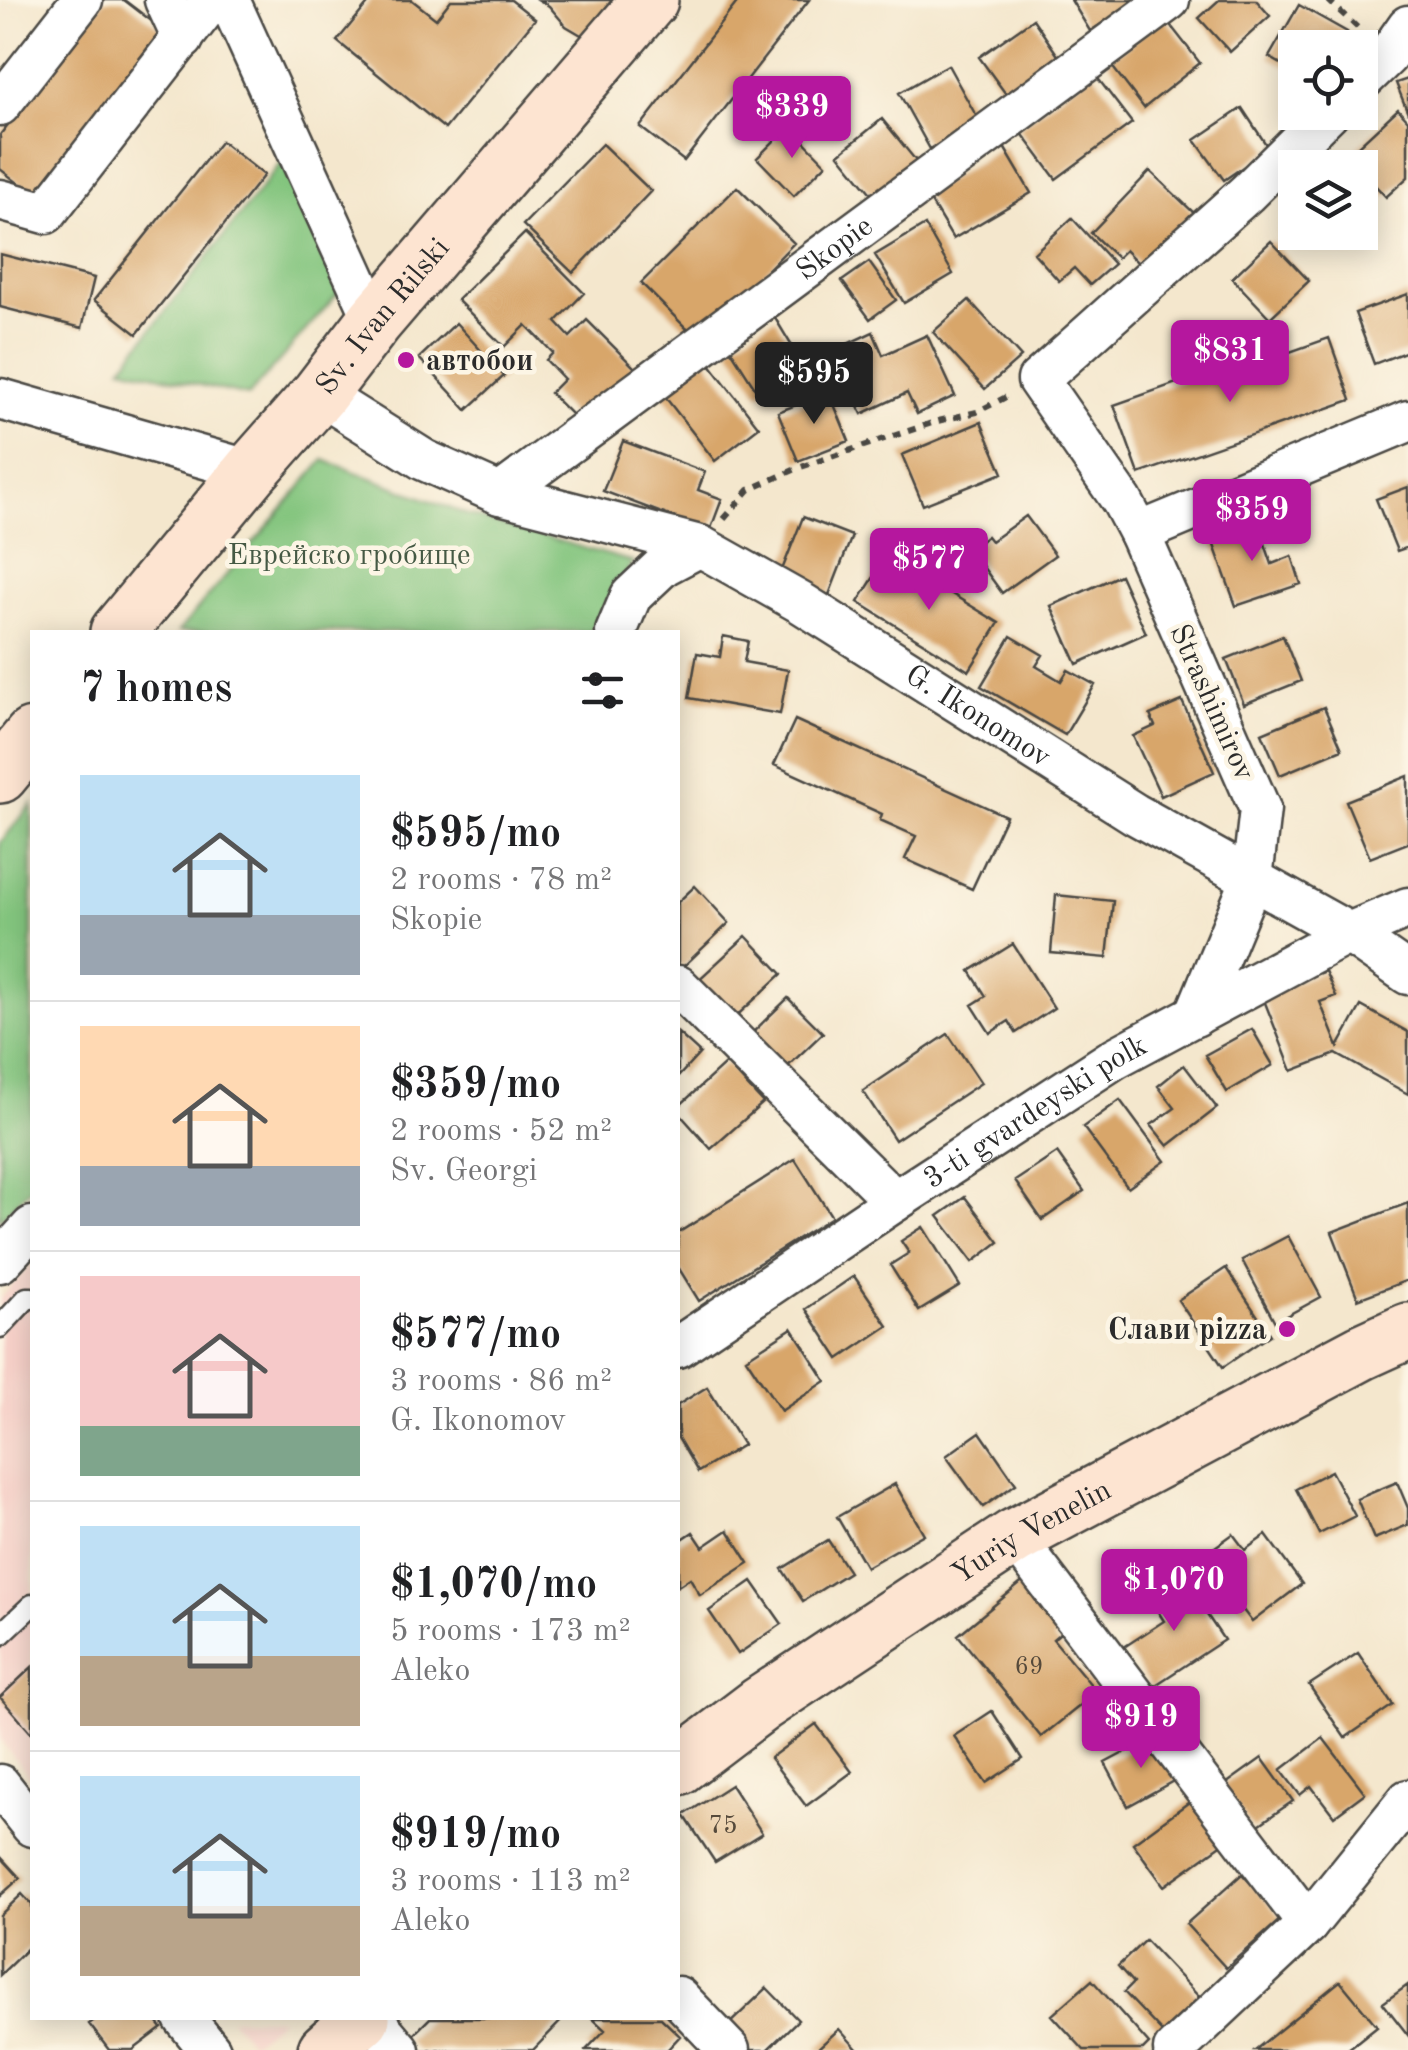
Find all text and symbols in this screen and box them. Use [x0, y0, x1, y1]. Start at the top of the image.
map controls [1278, 30, 1378, 250]
button: locate [1278, 30, 1378, 130]
pin: $339 [733, 76, 851, 161]
text: $339 [755, 92, 829, 124]
button: layers [1278, 150, 1378, 250]
street label: Skopie [791, 211, 879, 287]
street label: Sv. Ivan Rilski [311, 233, 456, 401]
pin: $831 [1171, 320, 1289, 405]
text: $831 [1193, 336, 1267, 368]
pin: $595 [755, 342, 873, 427]
place label: автобои [426, 347, 533, 377]
marker: автобои [395, 349, 417, 371]
text: $595 [777, 358, 851, 390]
pin: $359 [1193, 479, 1311, 564]
text: $359 [1215, 495, 1289, 527]
pin: $577 [870, 528, 988, 613]
park label: Еврейско гробище [227, 541, 471, 571]
text: $577 [892, 544, 966, 576]
street label: Strashimirov [1163, 620, 1259, 785]
street label: G. Ikonomov [900, 660, 1056, 774]
icon: filters [575, 663, 630, 718]
text: 7 homes [80, 669, 232, 711]
text: $595/mo [390, 814, 561, 856]
icon: home [160, 815, 280, 935]
text: 2 rooms · 78 m² [390, 865, 612, 897]
text: Skopie [390, 905, 482, 937]
street label: 3-ti gvardeyski polk [919, 1031, 1152, 1195]
text: $359/mo [390, 1065, 561, 1107]
icon: home [160, 1066, 280, 1186]
text: 2 rooms · 52 m² [390, 1116, 612, 1148]
text: Sv. Georgi [390, 1156, 537, 1188]
text: $577/mo [390, 1315, 561, 1357]
icon: home [160, 1316, 280, 1436]
place label: Слави pizza [1108, 1316, 1267, 1346]
marker: Слави pizza [1276, 1318, 1298, 1340]
text: 3 rooms · 86 m² [390, 1366, 612, 1398]
text: G. Ikonomov [390, 1406, 566, 1438]
street label: Yuriy Venelin [947, 1475, 1116, 1591]
pin: $1,070 [1093, 1549, 1255, 1634]
text: $1,070/mo [390, 1565, 597, 1607]
text: $1,070 [1123, 1565, 1225, 1597]
icon: home [160, 1566, 280, 1686]
text: 5 rooms · 173 m² [390, 1616, 631, 1648]
house number: 69 [1014, 1655, 1044, 1680]
text: Aleko [390, 1656, 470, 1688]
pin: $919 [1082, 1686, 1200, 1771]
text: $919 [1104, 1702, 1178, 1734]
house number: 75 [708, 1814, 738, 1839]
text: $919/mo [390, 1815, 561, 1857]
icon: home [160, 1816, 280, 1936]
text: 3 rooms · 113 m² [390, 1866, 631, 1898]
text: Aleko [390, 1906, 470, 1938]

